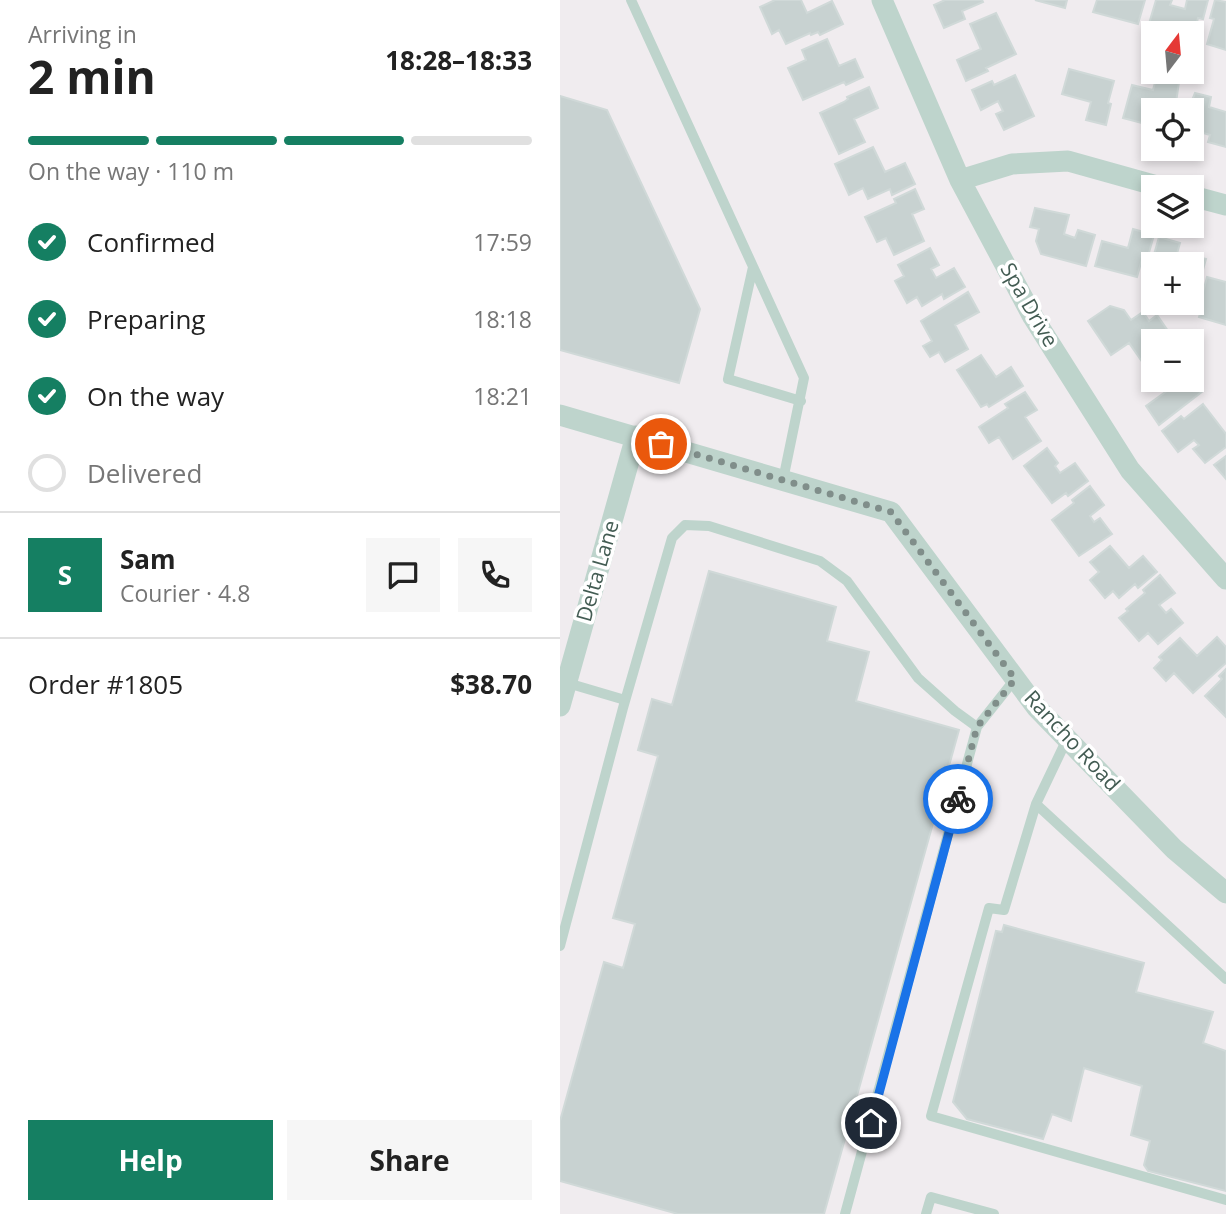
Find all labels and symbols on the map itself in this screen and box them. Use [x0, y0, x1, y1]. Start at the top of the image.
north arrow [1141, 21, 1204, 84]
street label: Spa Drive [995, 257, 1065, 352]
pin [631, 414, 691, 474]
street label: Delta Lane [569, 517, 625, 625]
street label: Rancho Road [1019, 684, 1127, 797]
courier [923, 764, 993, 834]
pin [841, 1093, 901, 1153]

